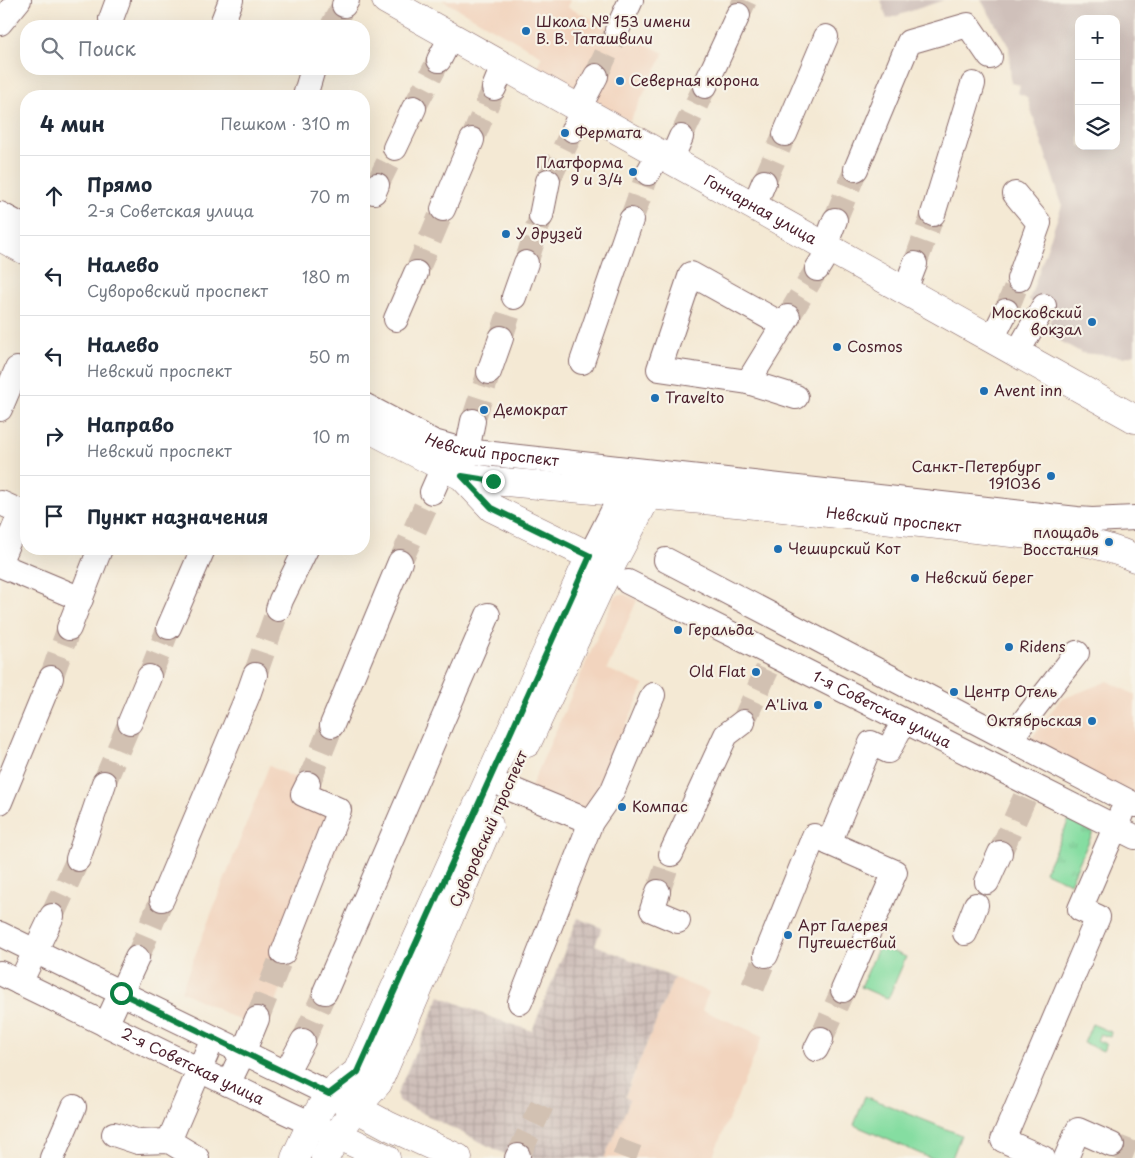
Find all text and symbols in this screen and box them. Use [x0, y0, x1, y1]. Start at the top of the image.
place label: Школа № 153 имени В. В. Таташвили [536, 9, 691, 49]
map controls [1075, 15, 1120, 150]
button: + [1075, 15, 1120, 60]
search box [20, 20, 370, 75]
marker: Школа № 153 имени В. В. Таташвили [520, 25, 532, 37]
icon: search [38, 34, 66, 62]
text: Поиск [78, 34, 136, 62]
button: − [1075, 60, 1120, 105]
place label: Северная корона [630, 68, 760, 91]
marker: Северная корона [614, 75, 626, 87]
button: layers [1075, 105, 1120, 150]
text: 4 мин [40, 107, 105, 139]
text: Пешком · 310 m [221, 111, 350, 135]
place label: Фермата [575, 120, 643, 143]
marker: Фермата [559, 127, 571, 139]
place label: Платформа 9 и 3/4 [536, 150, 624, 190]
marker: Платформа 9 и 3/4 [627, 166, 639, 178]
street label: Гончарная улица [700, 168, 822, 250]
text: Прямо [87, 170, 152, 198]
icon: ahead [40, 182, 68, 210]
text: 70 m [310, 184, 350, 208]
text: 2-я Советская улица [87, 198, 254, 222]
place label: У друзей [516, 221, 583, 244]
marker: У друзей [500, 228, 512, 240]
text: Налево [87, 250, 159, 278]
icon: left [40, 262, 68, 290]
text: 180 m [302, 264, 350, 288]
text: Суворовский проспект [87, 278, 268, 302]
place label: Московский вокзал [991, 300, 1082, 340]
marker: Московский вокзал [1086, 316, 1098, 328]
text: Налево [87, 330, 159, 358]
place label: Cosmos [847, 334, 902, 357]
marker: Cosmos [831, 341, 843, 353]
icon: left [40, 342, 68, 370]
text: 50 m [309, 344, 350, 368]
text: Невский проспект [87, 358, 232, 382]
place label: Avent inn [994, 378, 1062, 401]
place label: Travelto [665, 385, 724, 408]
marker: Avent inn [978, 385, 990, 397]
marker: Travelto [649, 392, 661, 404]
place label: Демократ [493, 397, 568, 420]
marker: Демократ [478, 404, 490, 416]
text: Направо [87, 410, 174, 438]
icon: right [40, 422, 68, 450]
text: 10 m [313, 424, 350, 448]
street label: Невский проспект [421, 426, 561, 471]
text: Невский проспект [87, 438, 232, 462]
place label: Санкт-Петербург 191036 [912, 454, 1041, 494]
route end [482, 470, 505, 493]
marker: Санкт-Петербург 191036 [1045, 470, 1057, 482]
street label: Невский проспект [825, 500, 963, 538]
icon: arrive [40, 502, 68, 530]
text: Пункт назначения [87, 502, 268, 530]
place label: площадь Восстания [1022, 520, 1099, 560]
place label: Чеширский Кот [788, 536, 901, 559]
marker: площадь Восстания [1103, 536, 1115, 548]
marker: Чеширский Кот [772, 543, 784, 555]
place label: Невский берег [925, 565, 1034, 588]
marker: Невский берег [909, 572, 921, 584]
place label: Геральда [688, 617, 754, 640]
marker: Геральда [672, 624, 684, 636]
place label: Ridens [1019, 634, 1066, 657]
marker: Ridens [1003, 641, 1015, 653]
place label: Old Flat [689, 659, 746, 682]
street label: 1-я Советская улица [809, 664, 956, 753]
marker: Old Flat [750, 666, 762, 678]
place label: Центр Отель [964, 679, 1057, 702]
marker: Центр Отель [948, 686, 960, 698]
place label: A'Liva [765, 692, 809, 715]
marker: A'Liva [812, 699, 824, 711]
place label: Октябрьская [986, 708, 1082, 731]
marker: Октябрьская [1086, 715, 1098, 727]
street label: Суворовский проспект [443, 746, 533, 911]
place label: Компас [632, 794, 688, 817]
marker: Компас [616, 801, 628, 813]
place label: Арт Галерея Путешествий [798, 913, 896, 953]
marker: Арт Галерея Путешествий [782, 929, 794, 941]
route start [110, 982, 133, 1005]
street label: 2-я Советская улица [118, 1021, 269, 1110]

